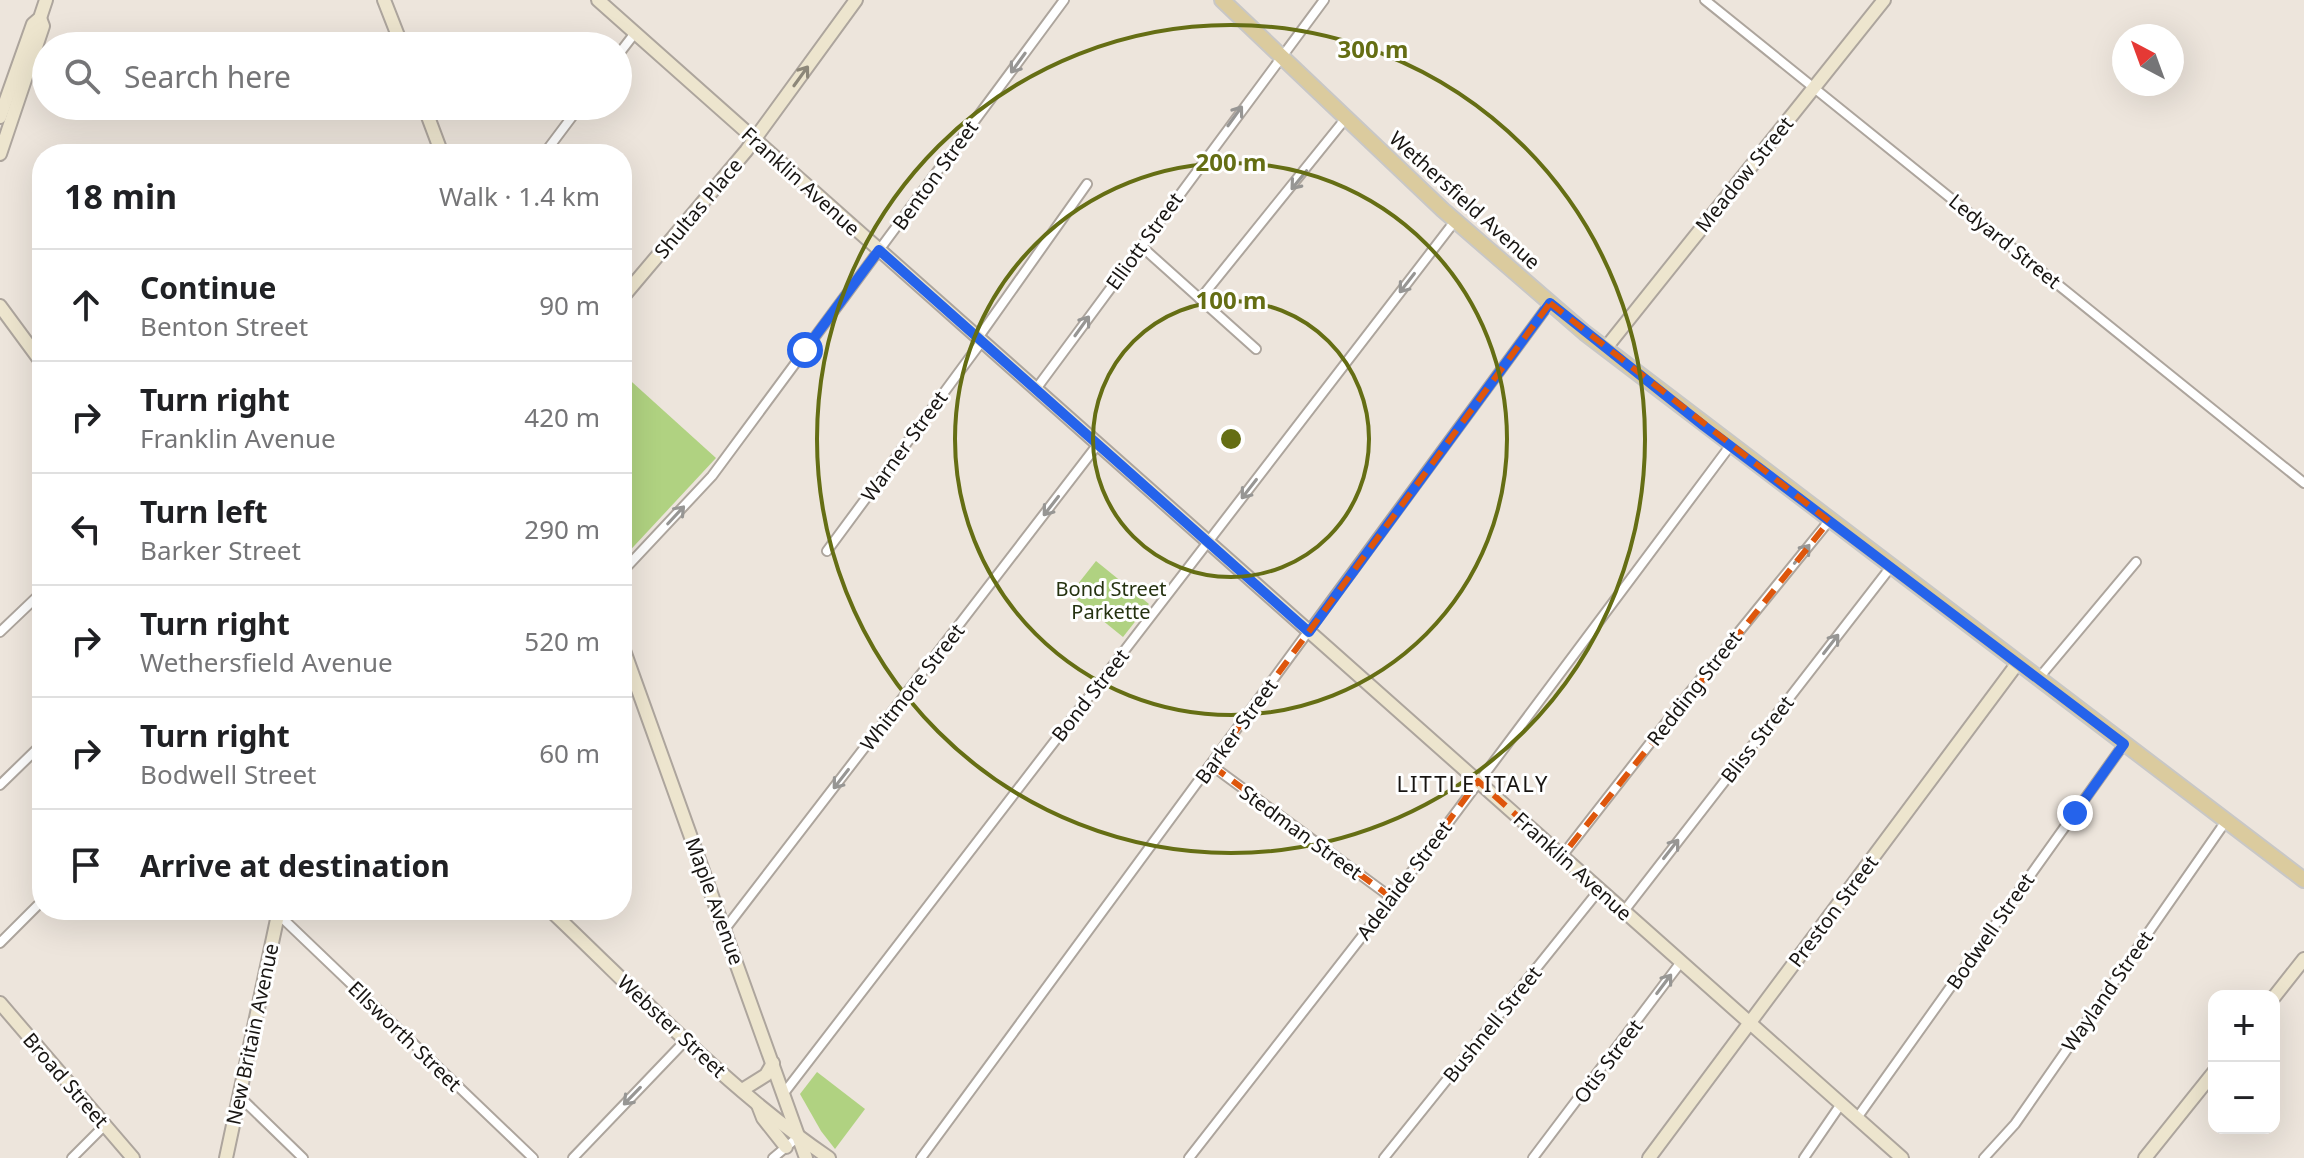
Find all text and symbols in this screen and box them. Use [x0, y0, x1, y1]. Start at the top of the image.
north arrow [2112, 24, 2184, 96]
search box [32, 32, 632, 120]
text: 300 m [1338, 32, 1408, 65]
one-way arrow [1009, 52, 1026, 73]
icon: search [60, 54, 104, 98]
text: Search here [124, 56, 291, 97]
one-way arrow [792, 66, 809, 88]
one-way arrow [1227, 106, 1244, 127]
street label: Meadow Street [1689, 111, 1799, 237]
street label: Benton Street [886, 115, 984, 235]
street label: Franklin Avenue [736, 121, 866, 241]
street label: Wethersfield Avenue [1384, 125, 1546, 275]
text: 200 m [1196, 145, 1266, 178]
street label: Shultas Place [648, 152, 748, 264]
one-way arrow [1290, 169, 1308, 190]
text: 18 min [64, 173, 177, 219]
text: Walk · 1.4 km [439, 178, 600, 214]
street label: Elliott Street [1100, 187, 1188, 295]
street label: Ledyard Street [1943, 187, 2067, 295]
text: Continue [140, 267, 276, 308]
one-way arrow [1399, 272, 1416, 293]
icon: ahead [64, 283, 108, 327]
text: 100 m [1196, 283, 1266, 316]
text: 90 m [539, 287, 600, 323]
text: Benton Street [140, 308, 308, 344]
one-way arrow [1073, 316, 1090, 337]
route start [787, 332, 823, 368]
text: Turn right [140, 379, 290, 420]
street label: Warner Street [855, 385, 953, 507]
icon: right [64, 395, 108, 439]
text: 420 m [524, 399, 600, 435]
text: Franklin Avenue [140, 420, 336, 456]
centre of rings [1217, 425, 1245, 453]
one-way arrow [1240, 478, 1257, 499]
text: Turn left [140, 491, 268, 532]
one-way arrow [1042, 495, 1059, 516]
one-way arrow [666, 505, 685, 525]
icon: left [64, 507, 108, 551]
text: 290 m [524, 511, 600, 547]
text: Barker Street [140, 532, 301, 568]
one-way arrow [1793, 544, 1811, 565]
park label: Bond Street Parkette [1056, 575, 1166, 625]
text: Turn right [140, 603, 290, 644]
street label: Whitmore Street [854, 618, 970, 756]
icon: right [64, 619, 108, 663]
text: 520 m [524, 623, 600, 659]
street label: Redding Street [1641, 625, 1747, 751]
one-way arrow [1822, 634, 1840, 655]
street label: Bond Street [1045, 643, 1135, 747]
text: Wethersfield Avenue [140, 644, 393, 680]
street label: Barker Street [1189, 673, 1283, 789]
street label: Bliss Street [1714, 690, 1800, 788]
text: Turn right [140, 715, 290, 756]
icon: right [64, 731, 108, 775]
text: 60 m [539, 735, 600, 771]
text: Bodwell Street [140, 756, 317, 792]
one-way arrow [832, 768, 849, 789]
district label: LITTLE ITALY [1397, 768, 1549, 798]
street label: Stedman Street [1234, 778, 1368, 886]
route end [2057, 795, 2093, 831]
street label: Franklin Avenue [1508, 806, 1638, 926]
street label: Adelaide Street [1350, 815, 1458, 945]
street label: Maple Avenue [679, 834, 751, 968]
one-way arrow [1663, 839, 1680, 860]
icon: arrive [64, 843, 108, 887]
text: Arrive at destination [140, 845, 450, 886]
street label: Preston Street [1782, 850, 1884, 972]
street label: Bodwell Street [1940, 868, 2040, 994]
street label: Wayland Street [2055, 925, 2159, 1057]
street label: New Britain Avenue [220, 941, 284, 1127]
street label: Bushnell Street [1437, 960, 1547, 1088]
street label: Webster Street [612, 969, 732, 1083]
one-way arrow [1656, 974, 1673, 996]
street label: Ellsworth Street [342, 975, 468, 1097]
map controls [2208, 990, 2280, 1134]
button: + [2208, 990, 2280, 1062]
street label: Otis Street [1568, 1013, 1648, 1109]
street label: Broad Street [17, 1027, 115, 1133]
button: − [2208, 1062, 2280, 1134]
one-way arrow [623, 1086, 642, 1106]

